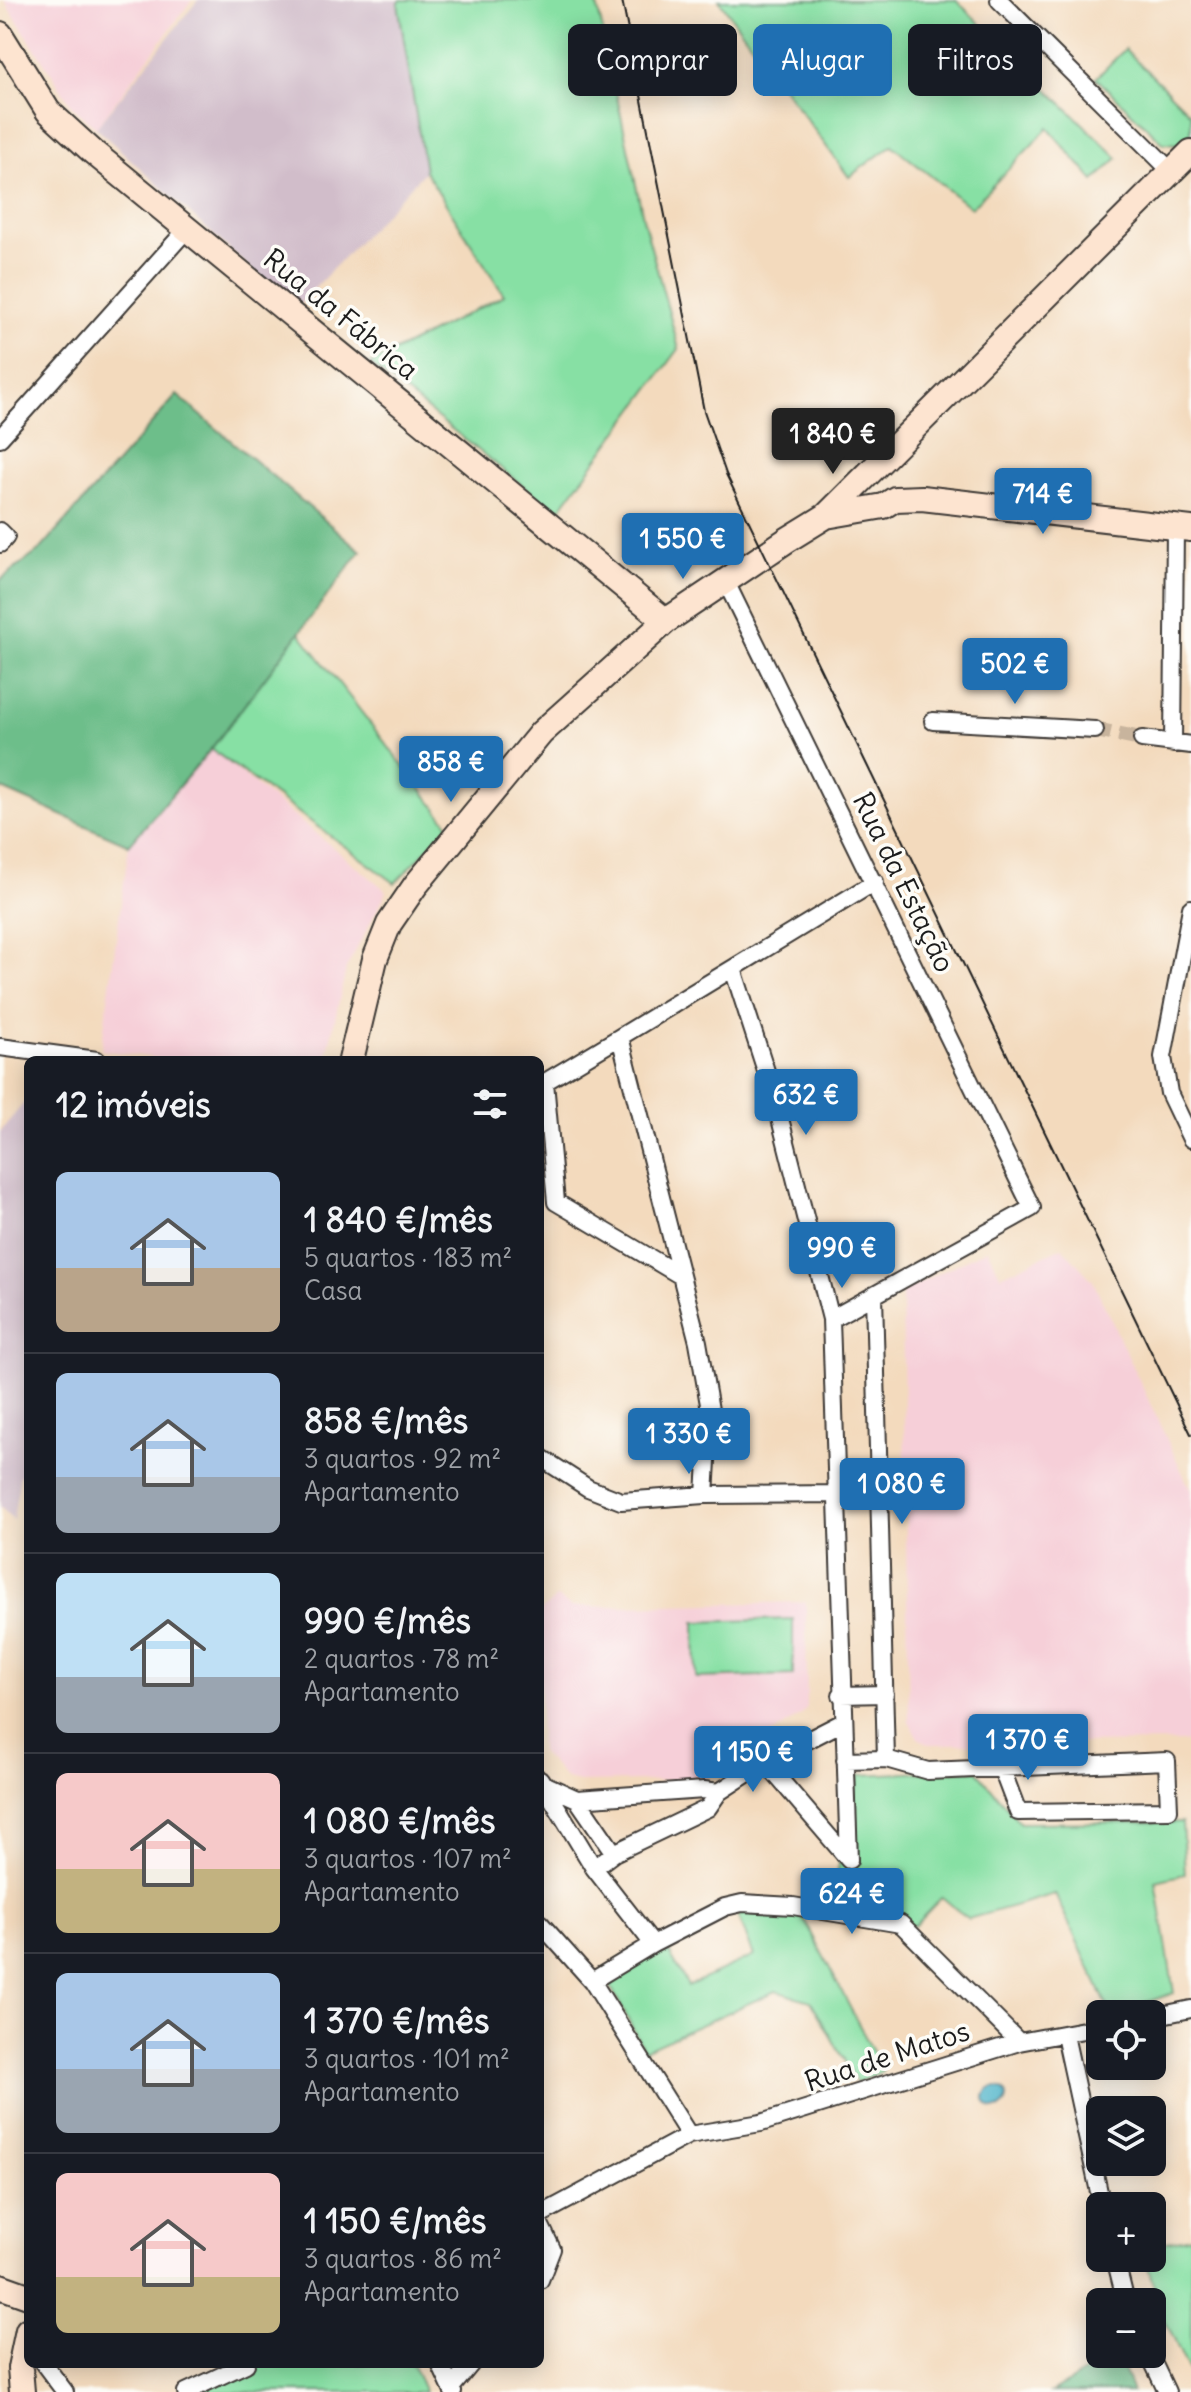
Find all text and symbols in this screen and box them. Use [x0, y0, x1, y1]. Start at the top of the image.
chip: Comprar [568, 24, 737, 96]
chip: Alugar [753, 24, 892, 96]
chip: Filtros [908, 24, 1042, 96]
street label: Rua da Fábrica [256, 240, 426, 388]
pin: 1 840 € [759, 408, 907, 476]
text: 1 840 € [790, 417, 876, 450]
pin: 714 € [987, 468, 1099, 536]
text: 714 € [1013, 477, 1074, 510]
pin: 1 550 € [609, 513, 757, 581]
text: 1 550 € [640, 522, 726, 555]
pin: 502 € [959, 638, 1071, 706]
text: 502 € [980, 647, 1050, 680]
pin: 858 € [395, 736, 507, 804]
text: 858 € [417, 745, 485, 778]
street label: Rua da Estação [845, 786, 963, 978]
pin: 632 € [750, 1069, 862, 1137]
text: 632 € [773, 1078, 839, 1111]
icon: filters [468, 1082, 512, 1126]
text: 12 imóveis [56, 1083, 211, 1126]
text: 1 840 €/mês [304, 1198, 493, 1241]
icon: home [120, 1204, 216, 1300]
pin: 990 € [786, 1222, 898, 1290]
text: 990 € [807, 1231, 877, 1264]
text: 5 quartos · 183 m² [304, 1241, 512, 1274]
text: Casa [304, 1274, 362, 1307]
text: 858 €/mês [304, 1399, 468, 1442]
icon: home [120, 1405, 216, 1501]
pin: 1 330 € [615, 1408, 763, 1476]
text: 1 330 € [646, 1417, 732, 1450]
text: 3 quartos · 92 m² [304, 1442, 501, 1475]
pin: 1 080 € [828, 1458, 976, 1526]
text: 1 080 € [858, 1467, 946, 1500]
text: Apartamento [304, 1475, 460, 1508]
text: 990 €/mês [304, 1599, 471, 1642]
icon: home [120, 1605, 216, 1701]
text: 2 quartos · 78 m² [304, 1642, 499, 1675]
text: Apartamento [304, 1675, 460, 1708]
pin: 1 370 € [954, 1714, 1102, 1782]
text: 1 370 € [986, 1723, 1070, 1756]
pin: 1 150 € [679, 1726, 827, 1794]
text: 1 150 € [712, 1735, 794, 1768]
text: 1 080 €/mês [304, 1799, 495, 1842]
icon: home [120, 1805, 216, 1901]
text: 3 quartos · 107 m² [304, 1842, 512, 1875]
pin: 624 € [796, 1868, 908, 1936]
text: Apartamento [304, 1875, 460, 1908]
text: 624 € [819, 1877, 885, 1910]
text: 1 370 €/mês [304, 1999, 489, 2042]
map controls [1086, 2000, 1166, 2368]
button: locate [1086, 2000, 1166, 2080]
icon: home [120, 2005, 216, 2101]
street label: Rua de Matos [800, 2012, 974, 2100]
text: 3 quartos · 101 m² [304, 2042, 510, 2075]
text: Apartamento [304, 2075, 460, 2108]
button: layers [1086, 2096, 1166, 2176]
button: + [1086, 2192, 1166, 2272]
text: 1 150 €/mês [304, 2199, 486, 2242]
icon: home [120, 2205, 216, 2301]
text: 3 quartos · 86 m² [304, 2242, 502, 2275]
text: Apartamento [304, 2275, 460, 2308]
button: − [1086, 2288, 1166, 2368]

